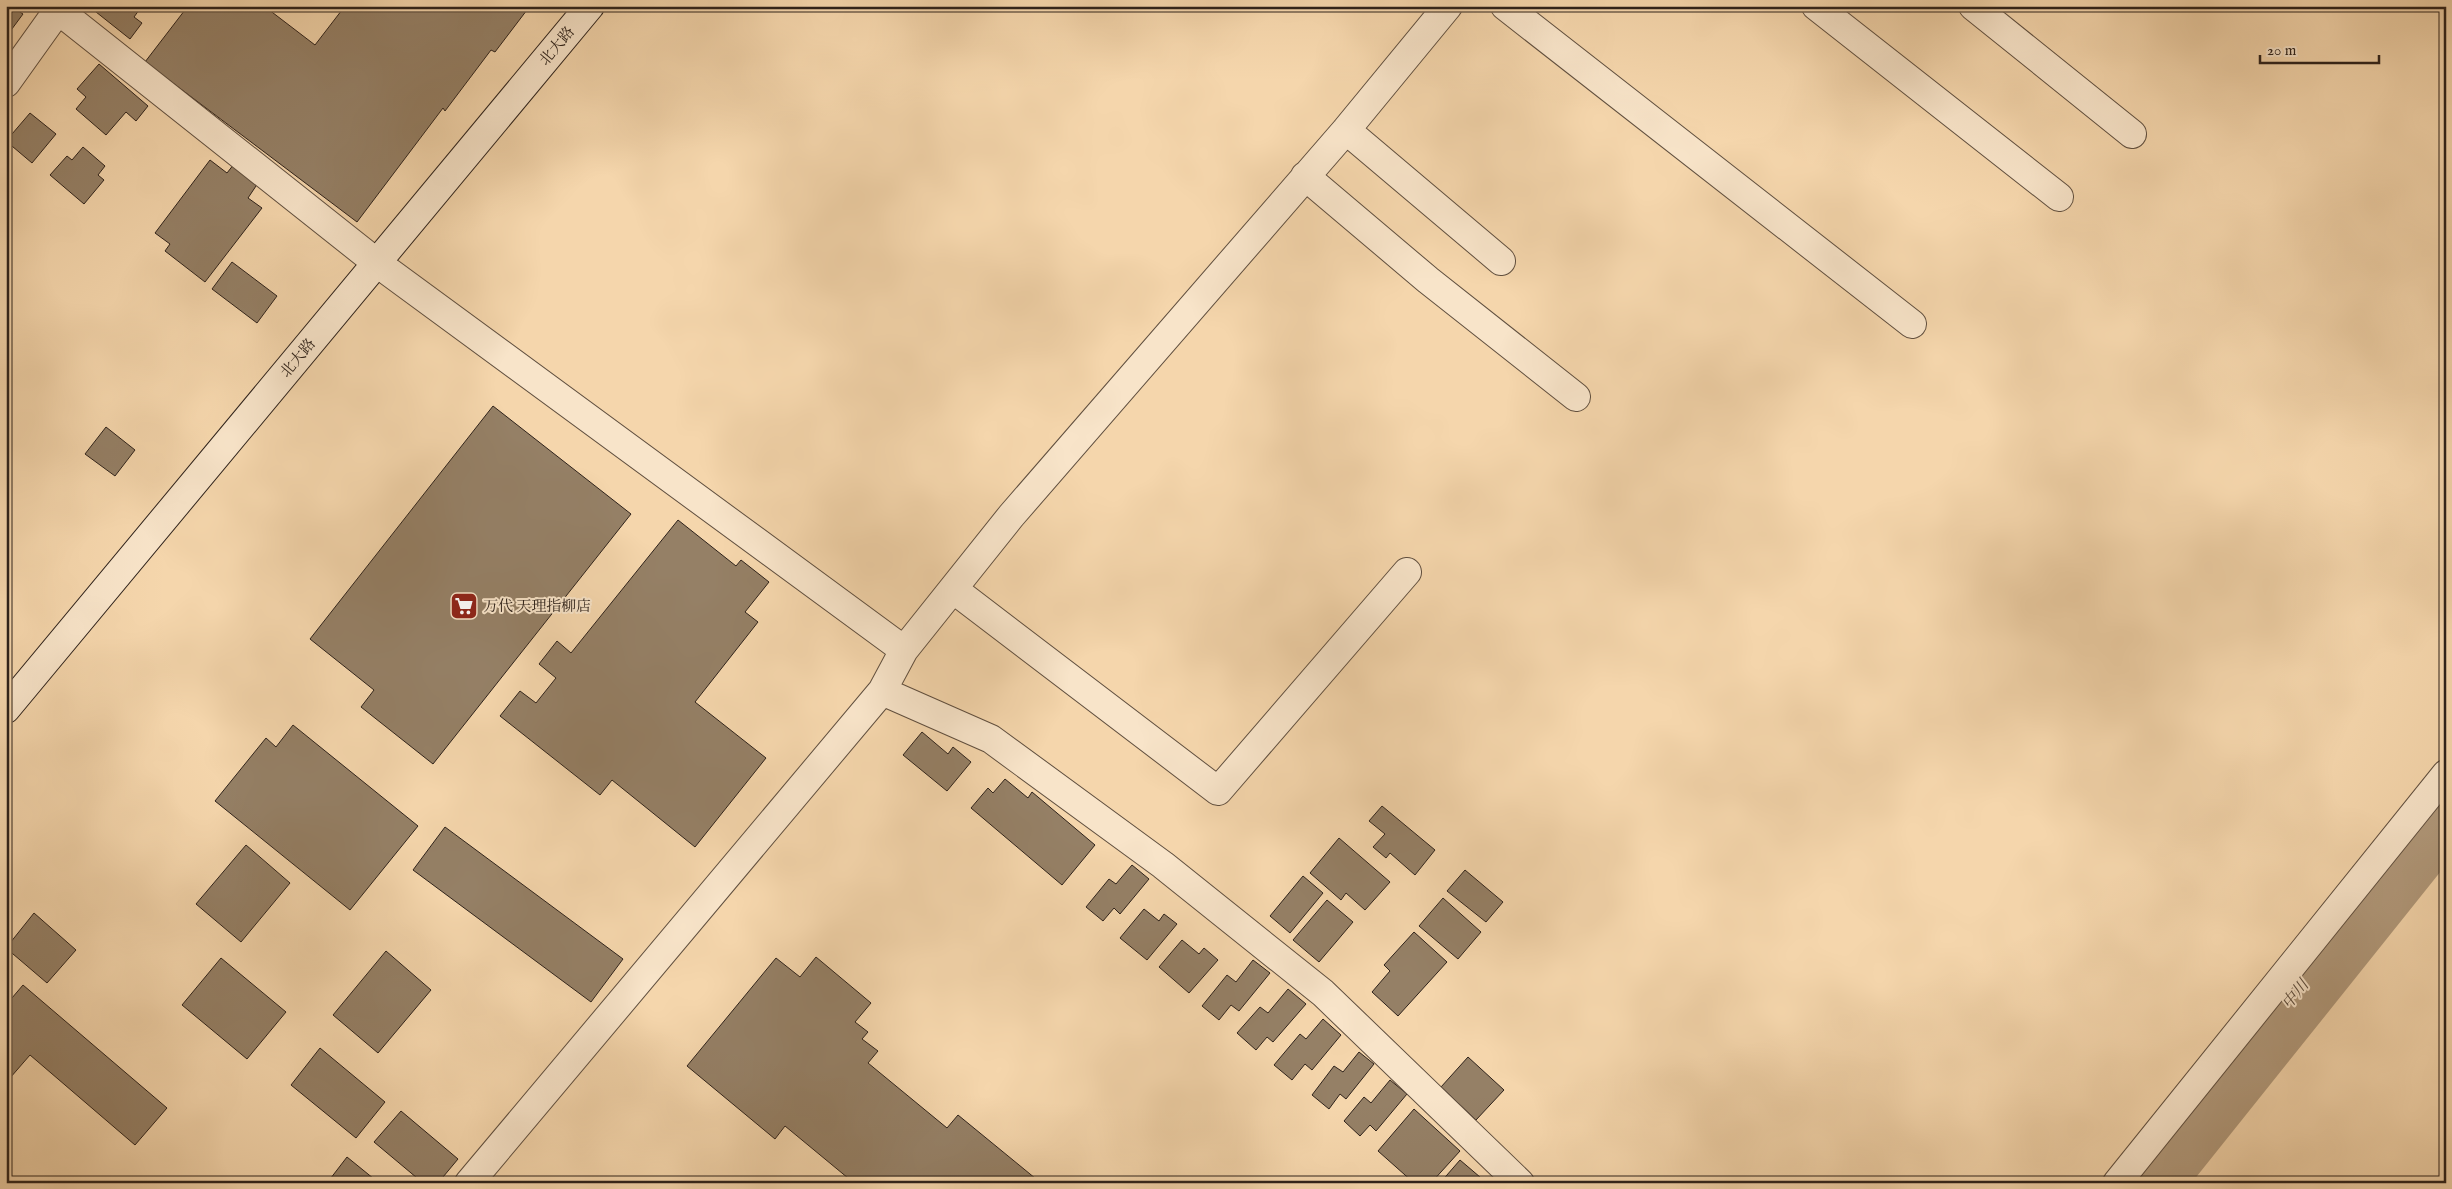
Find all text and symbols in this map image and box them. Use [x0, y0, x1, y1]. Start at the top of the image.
street label: 北大路 [535, 23, 579, 69]
scale bar [2260, 32, 2378, 64]
text: 20 m [2267, 41, 2297, 60]
street label: 北大路 [276, 335, 320, 381]
supermarket icon: 万代 天理指柳店 [449, 591, 479, 621]
place label: 万代 天理指柳店 [483, 597, 591, 616]
water label: 中川 [2278, 975, 2315, 1014]

